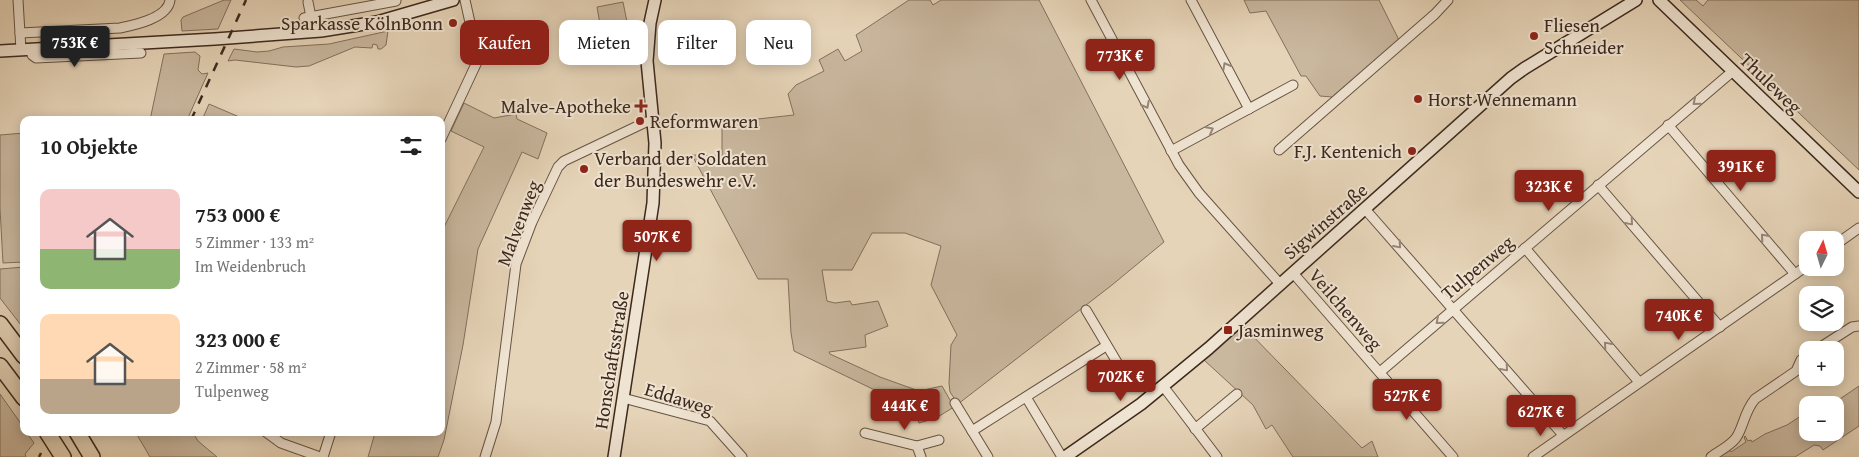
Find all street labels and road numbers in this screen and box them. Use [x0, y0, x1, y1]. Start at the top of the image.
street label: Thuleweg [1733, 46, 1809, 120]
street label: Malvenweg [489, 175, 547, 270]
street label: Sigwinstraße [1276, 176, 1374, 266]
street label: Tulpenweg [1434, 228, 1520, 306]
street label: Veilchenweg [1302, 262, 1390, 357]
street label: Honschaftsstraße [586, 289, 636, 431]
street label: Eddaweg [641, 374, 717, 422]

